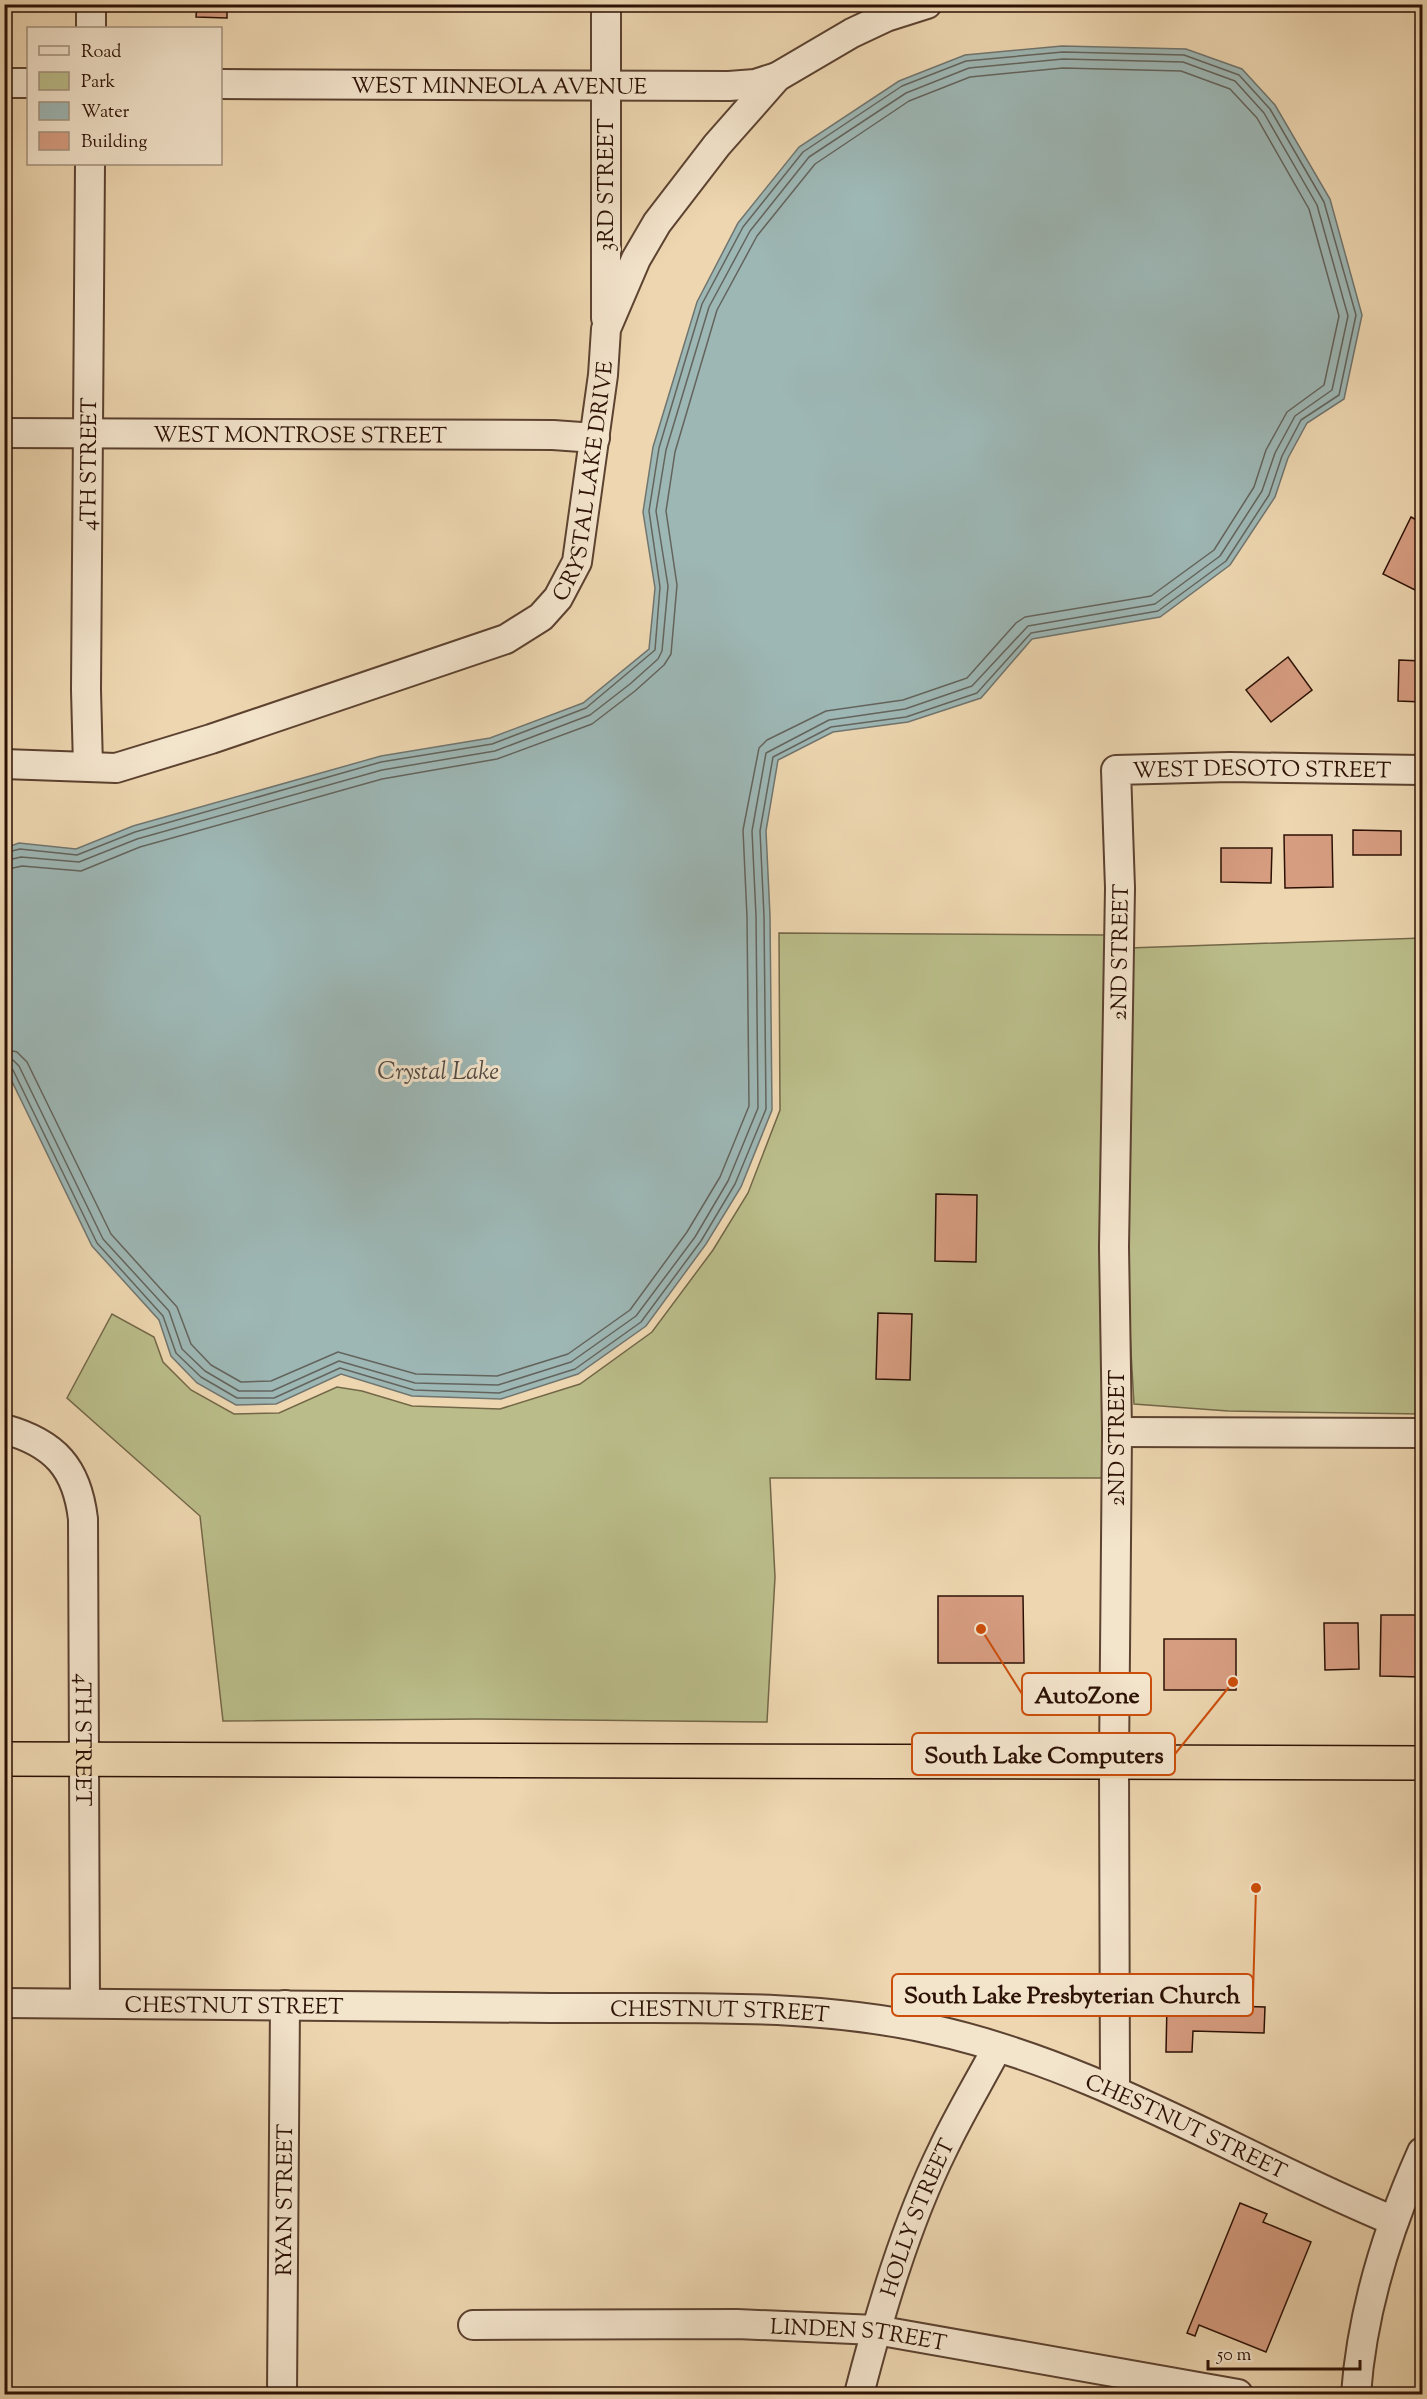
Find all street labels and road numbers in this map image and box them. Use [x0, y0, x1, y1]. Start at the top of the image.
street label: WEST MINNEOLA AVENUE [351, 72, 647, 105]
street label: 3RD STREET [592, 118, 624, 252]
street label: CRYSTAL LAKE DRIVE [546, 360, 623, 608]
street label: 4TH STREET [74, 397, 107, 531]
street label: WEST MONTROSE STREET [153, 421, 448, 454]
street label: WEST DESOTO STREET [1132, 754, 1392, 789]
street label: 2ND STREET [1105, 883, 1139, 1021]
street label: 2ND STREET [1103, 1369, 1135, 1506]
street label: 4TH STREET [65, 1673, 97, 1807]
street label: CHESTNUT STREET [124, 1991, 344, 2025]
street label: CHESTNUT STREET [610, 1995, 831, 2033]
street label: CHESTNUT STREET [1080, 2067, 1292, 2189]
street label: RYAN STREET [270, 2123, 303, 2276]
street label: HOLLY STREET [874, 2134, 965, 2301]
street label: LINDEN STREET [769, 2312, 949, 2361]

